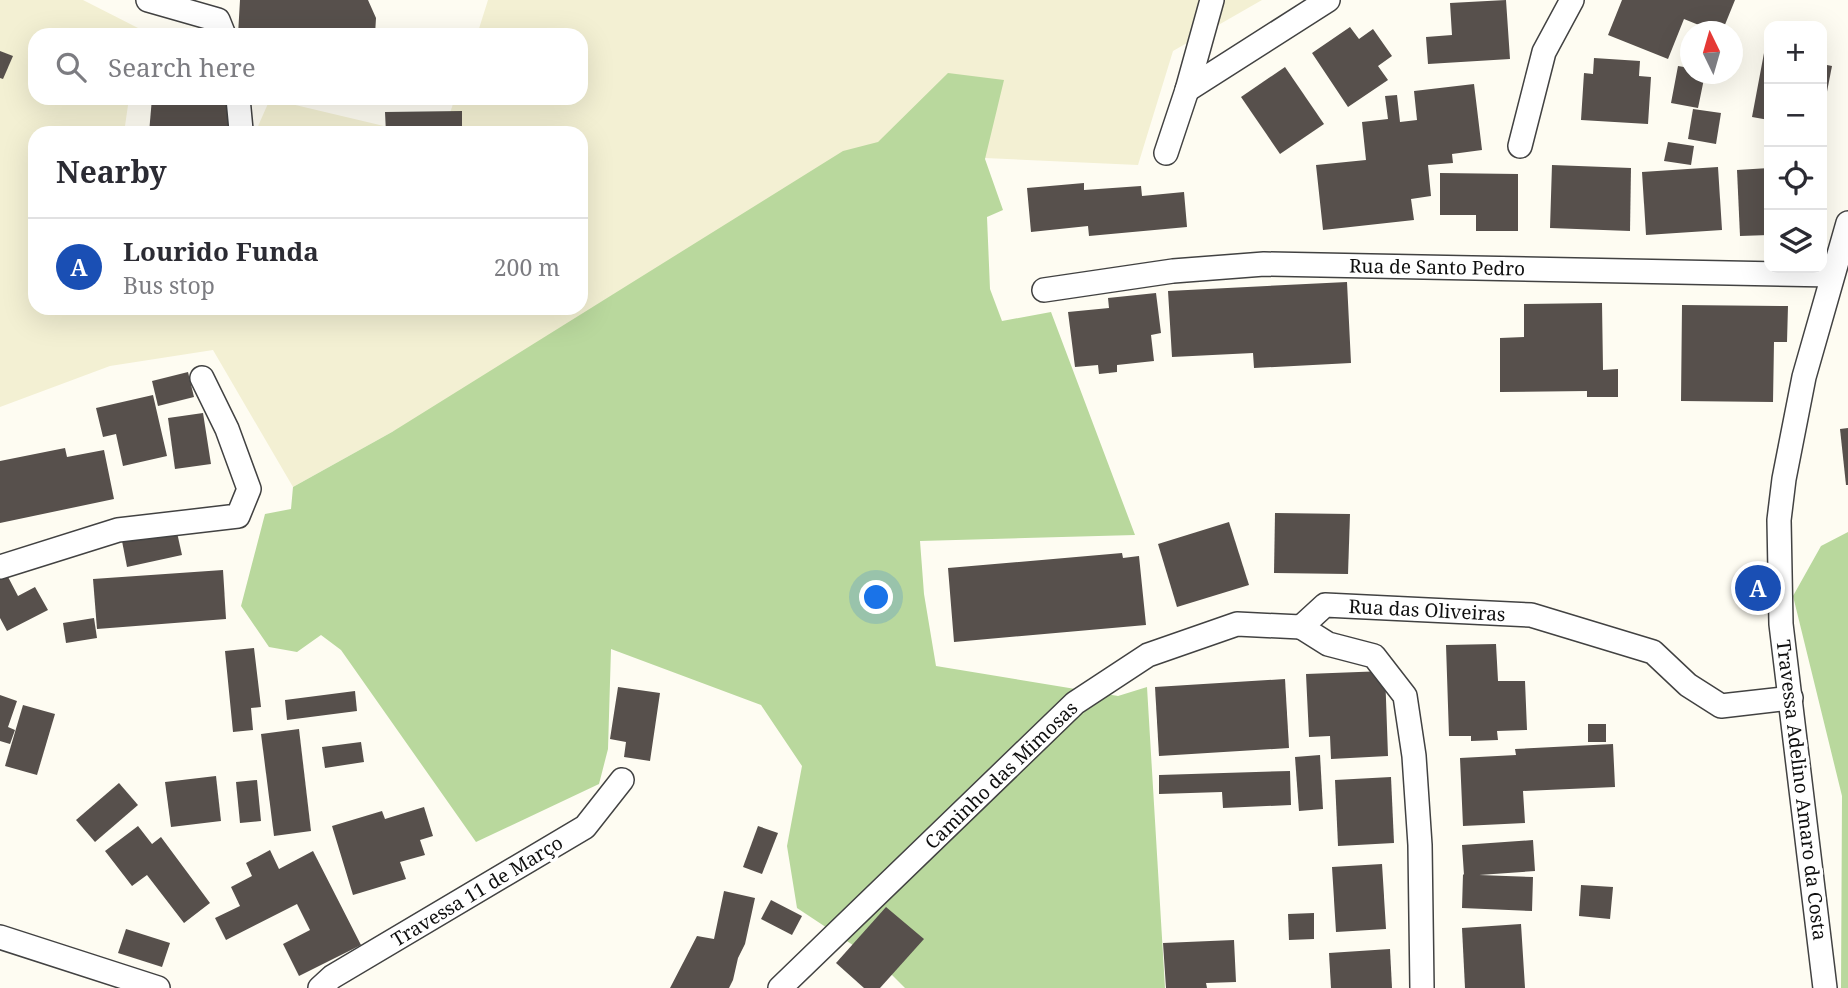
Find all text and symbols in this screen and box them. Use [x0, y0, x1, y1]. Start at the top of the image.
north arrow [1680, 21, 1743, 84]
map controls [1764, 21, 1827, 273]
button: + [1764, 21, 1827, 84]
search box [28, 28, 588, 105]
icon: search [52, 48, 90, 86]
text: Search here [108, 49, 256, 85]
button: − [1764, 84, 1827, 147]
button: locate [1764, 147, 1827, 210]
text: Nearby [56, 151, 167, 192]
button: layers [1764, 210, 1827, 273]
text: Lourido Funda [123, 233, 319, 269]
text: A [70, 251, 88, 283]
text: 200 m [494, 251, 560, 283]
street label: Rua de Santo Pedro [1349, 252, 1525, 282]
text: Bus stop [123, 269, 215, 301]
pin: A [1735, 562, 1781, 614]
your location [859, 580, 893, 614]
street label: Rua das Oliveiras [1348, 593, 1506, 627]
street label: Travessa Adelino Amaro da Costa [1771, 638, 1833, 942]
street label: Caminho das Mimosas [919, 695, 1083, 855]
street label: Travessa 11 de Março [386, 829, 568, 953]

